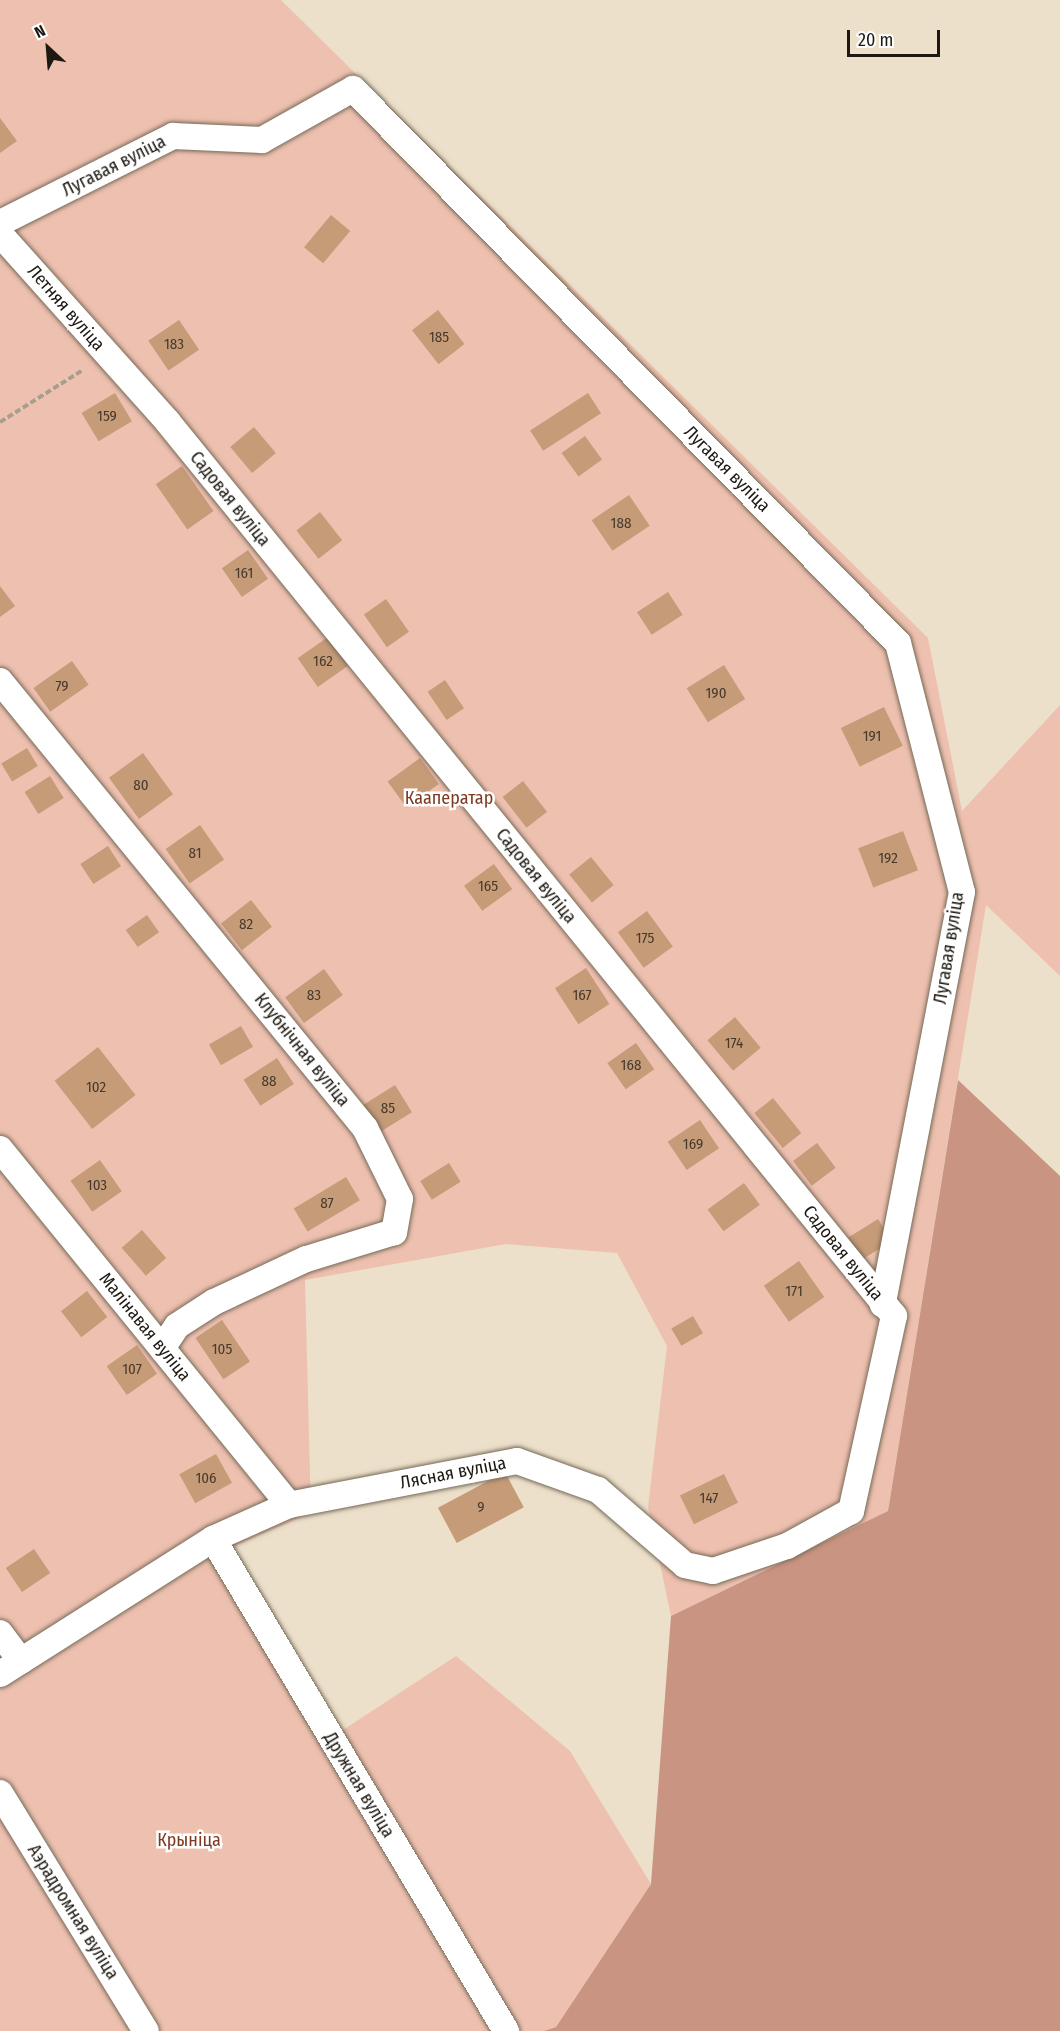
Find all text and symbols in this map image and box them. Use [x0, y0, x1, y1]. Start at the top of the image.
north arrow [18, 18, 78, 78]
scale bar [850, 18, 943, 56]
text: N [31, 21, 48, 42]
text: 20 m [858, 29, 893, 51]
street label: Лугавая вуліца [59, 131, 169, 201]
street label: Летняя вуліца [23, 261, 109, 355]
house number: 185 [429, 329, 449, 347]
house number: 183 [164, 336, 184, 354]
house number: 159 [97, 408, 117, 426]
street label: Лугавая вуліца [679, 421, 775, 517]
street label: Садовая вуліца [185, 447, 275, 551]
house number: 188 [611, 515, 631, 533]
house number: 161 [235, 565, 253, 583]
house number: 162 [313, 653, 333, 671]
house number: 79 [55, 678, 69, 696]
house number: 190 [706, 685, 726, 703]
house number: 191 [863, 728, 881, 746]
house number: 80 [133, 777, 149, 795]
park label: Кааператар [405, 787, 493, 809]
street label: Садовая вуліца [491, 824, 581, 928]
house number: 81 [189, 845, 201, 863]
house number: 192 [878, 850, 898, 868]
house number: 165 [478, 878, 498, 896]
street label: Лугавая вуліца [929, 890, 969, 1006]
house number: 82 [239, 916, 253, 934]
house number: 175 [636, 930, 654, 948]
house number: 83 [307, 987, 321, 1005]
house number: 167 [572, 987, 592, 1005]
street label: Клубнічная вуліца [250, 989, 354, 1111]
house number: 174 [725, 1035, 743, 1053]
house number: 168 [621, 1057, 641, 1075]
house number: 88 [262, 1073, 276, 1091]
house number: 102 [86, 1079, 106, 1097]
house number: 85 [381, 1100, 395, 1118]
house number: 169 [683, 1136, 703, 1154]
house number: 103 [87, 1177, 107, 1195]
house number: 87 [320, 1195, 334, 1213]
street label: Садовая вуліца [798, 1201, 888, 1305]
street label: Малінавая вуліца [95, 1268, 195, 1386]
house number: 171 [785, 1283, 803, 1301]
house number: 105 [212, 1341, 232, 1359]
house number: 107 [122, 1361, 142, 1379]
street label: Лясная вуліца [398, 1452, 508, 1494]
house number: 106 [195, 1470, 217, 1488]
house number: 147 [700, 1490, 718, 1508]
house number: 9 [477, 1499, 485, 1517]
street label: Дружная вуліца [319, 1728, 399, 1842]
park label: Крыніца [157, 1829, 221, 1851]
street label: Аэрадромная вуліца [23, 1841, 123, 1983]

